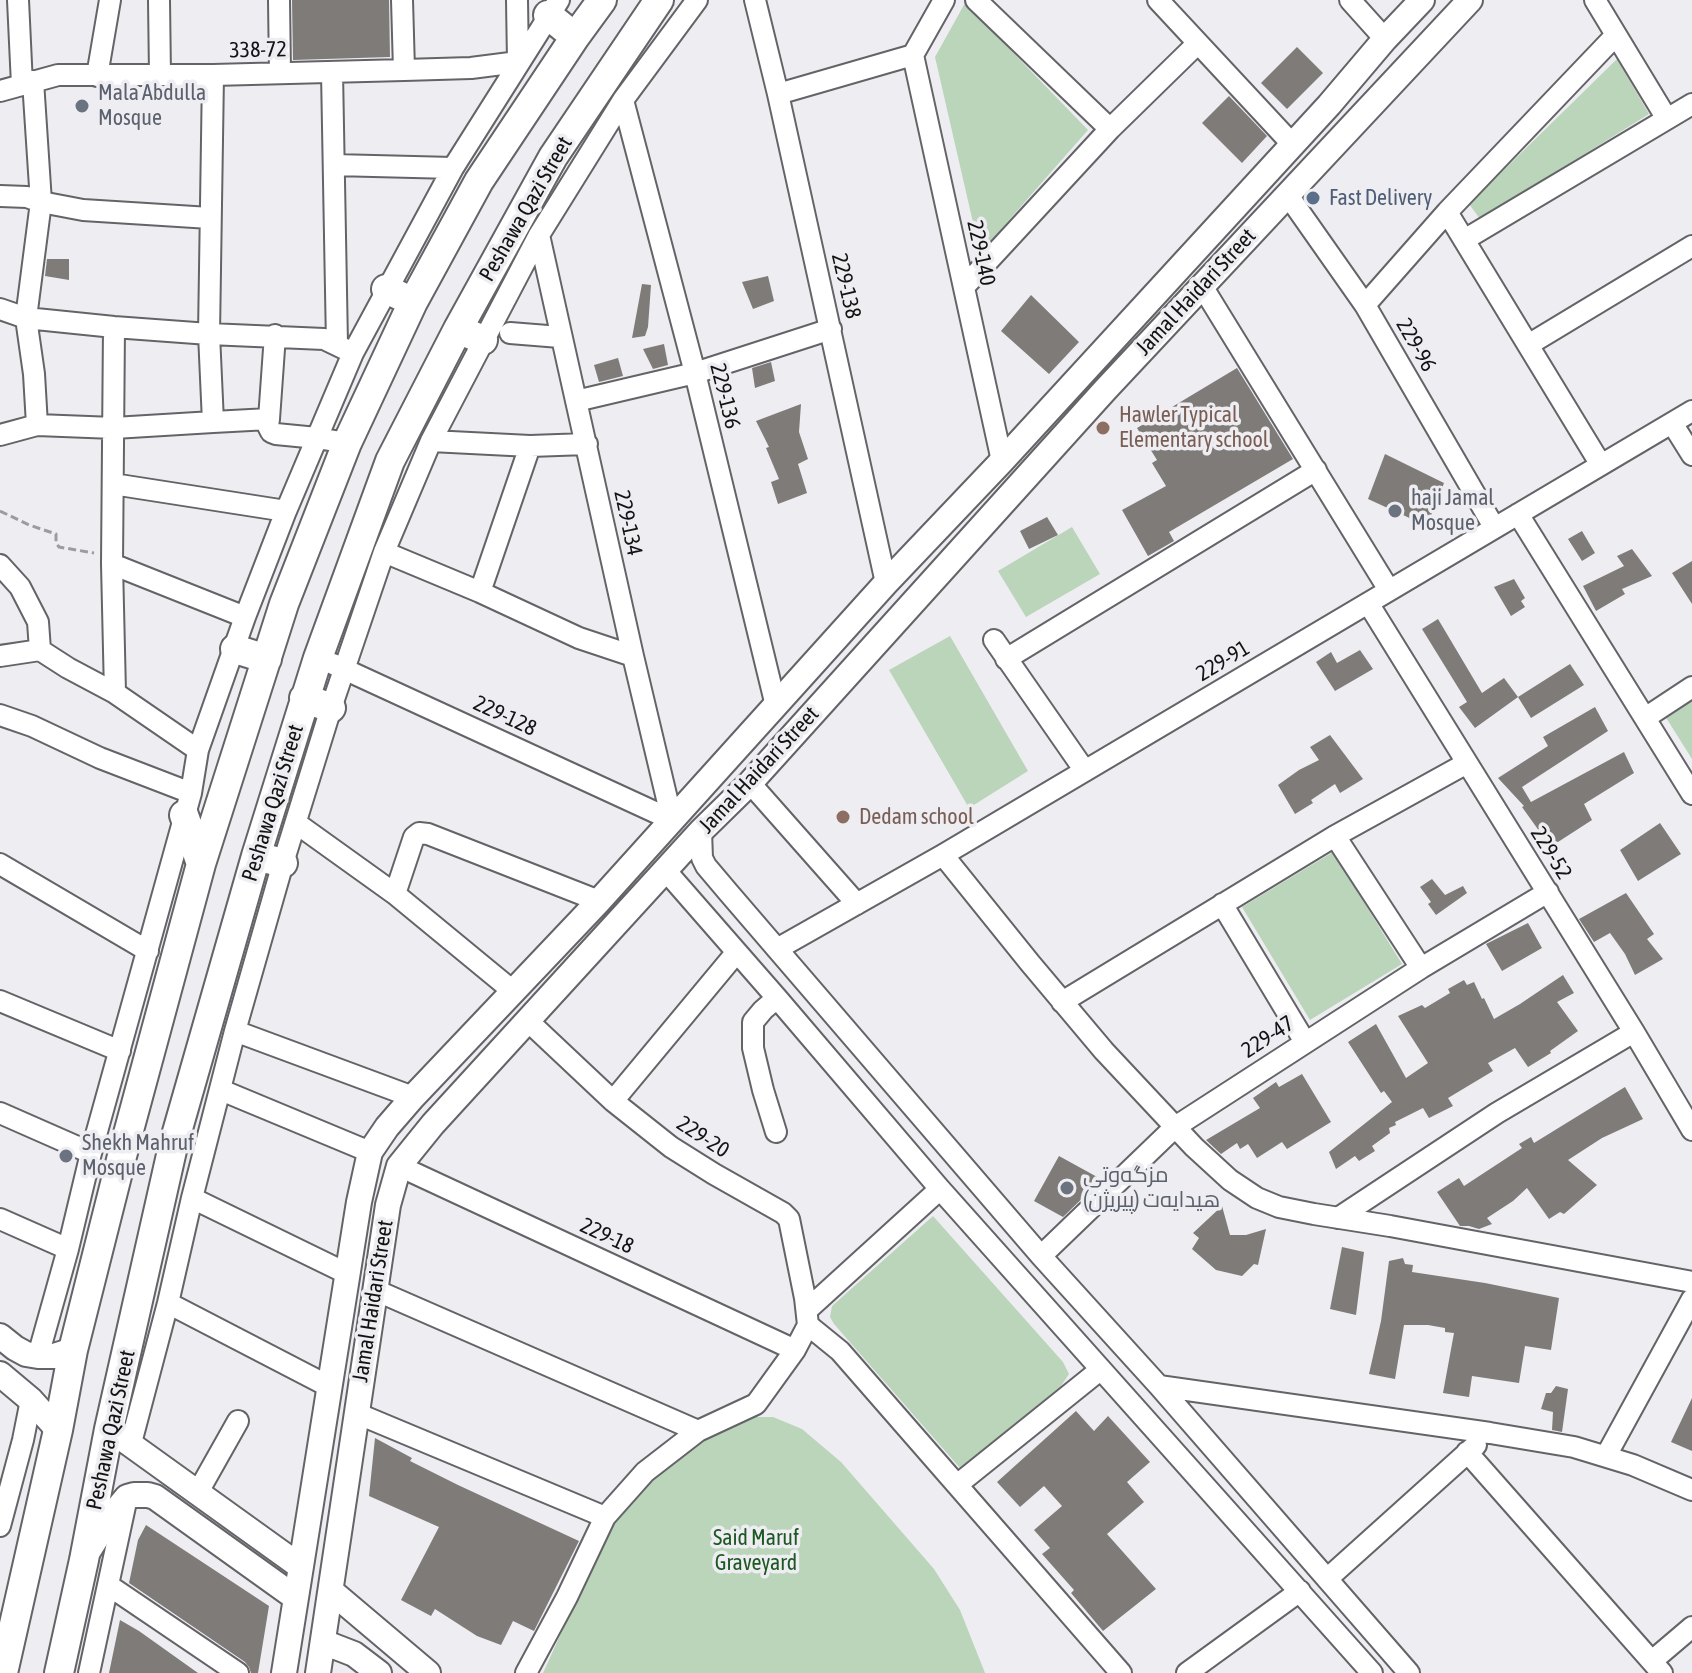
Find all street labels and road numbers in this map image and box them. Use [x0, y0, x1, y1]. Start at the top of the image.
street label: 338-72 [229, 36, 287, 64]
street label: Peshawa Qazi Street [474, 132, 578, 286]
street label: 229-140 [961, 218, 1001, 288]
street label: Jamal Haidari Street [1131, 223, 1261, 361]
street label: 229-138 [826, 251, 866, 321]
street label: 229-96 [1390, 314, 1442, 376]
street label: 229-136 [704, 361, 746, 431]
street label: 229-134 [608, 488, 648, 558]
street label: 229-91 [1192, 635, 1254, 687]
street label: 229-128 [469, 690, 541, 742]
street label: Jamal Haidari Street [694, 701, 824, 839]
street label: Peshawa Qazi Street [237, 721, 309, 885]
street label: 229-52 [1525, 822, 1577, 884]
street label: 229-47 [1237, 1010, 1299, 1064]
street label: 229-20 [672, 1110, 734, 1164]
street label: 229-18 [576, 1212, 638, 1260]
street label: Jamal Haidari Street [347, 1218, 399, 1384]
street label: Peshawa Qazi Street [81, 1348, 141, 1512]

